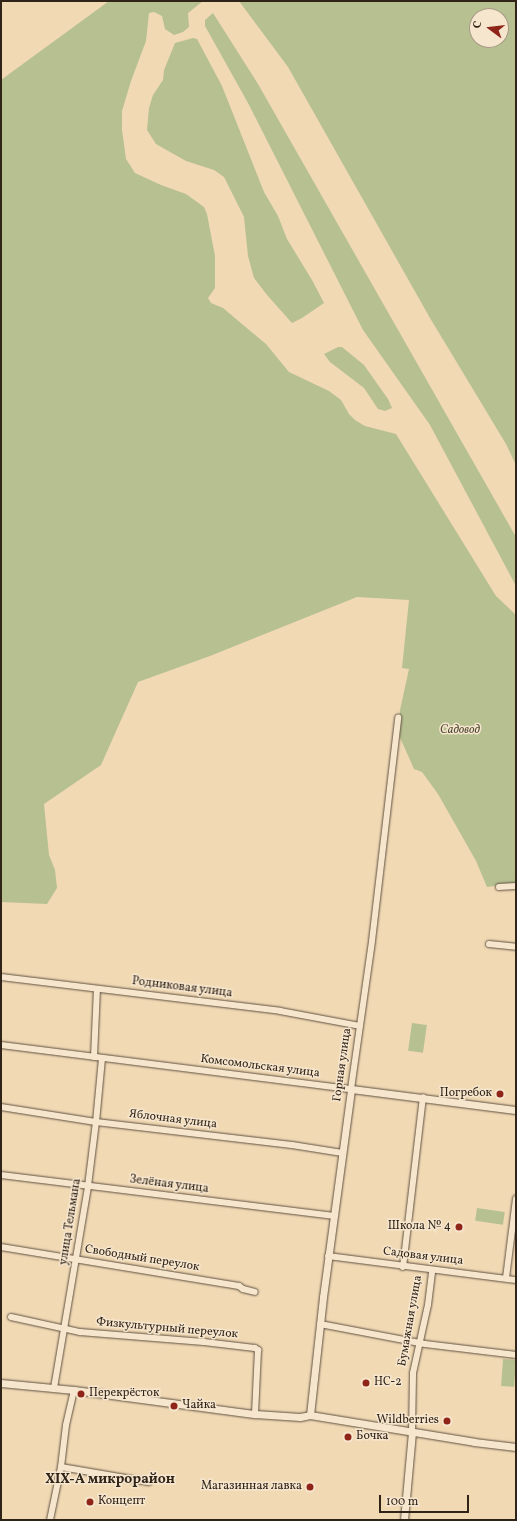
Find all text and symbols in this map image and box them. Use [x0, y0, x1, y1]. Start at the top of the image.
north arrow [469, 8, 509, 48]
text: С [470, 20, 486, 30]
park label: Садовод [440, 724, 480, 738]
street label: Родниковая улица [131, 975, 233, 1001]
street label: Горная улица [331, 1027, 355, 1103]
street label: Комсомольская улица [199, 1053, 321, 1081]
place label: Погребок [440, 1087, 492, 1101]
marker: Погребок [495, 1089, 505, 1099]
street label: Яблочная улица [128, 1107, 218, 1133]
street label: Зелёная улица [128, 1173, 210, 1197]
street label: улица Тельмана [57, 1178, 85, 1266]
place label: Школа № 4 [388, 1220, 451, 1234]
marker: Школа № 4 [454, 1222, 464, 1232]
street label: Свободный переулок [84, 1243, 200, 1275]
street label: Садовая улица [382, 1245, 464, 1269]
street label: Бумажная улица [396, 1274, 426, 1368]
street label: Физкультурный переулок [96, 1316, 238, 1342]
place label: НС-2 [374, 1376, 402, 1390]
marker: НС-2 [361, 1378, 371, 1388]
place label: Перекрёсток [89, 1387, 159, 1401]
marker: Перекрёсток [76, 1389, 86, 1399]
place label: Чайка [182, 1399, 216, 1413]
marker: Чайка [169, 1401, 179, 1411]
place label: Wildberries [377, 1414, 439, 1428]
marker: Wildberries [442, 1416, 452, 1426]
place label: Бочка [356, 1430, 389, 1444]
marker: Бочка [343, 1432, 353, 1442]
district label: XIX-А микрорайон [45, 1472, 175, 1488]
place label: Магазинная лавка [201, 1480, 302, 1494]
marker: Магазинная лавка [305, 1482, 315, 1492]
scale bar [381, 1487, 471, 1513]
text: 100 m [386, 1494, 418, 1510]
place label: Концепт [98, 1495, 145, 1509]
marker: Концепт [85, 1497, 95, 1507]

